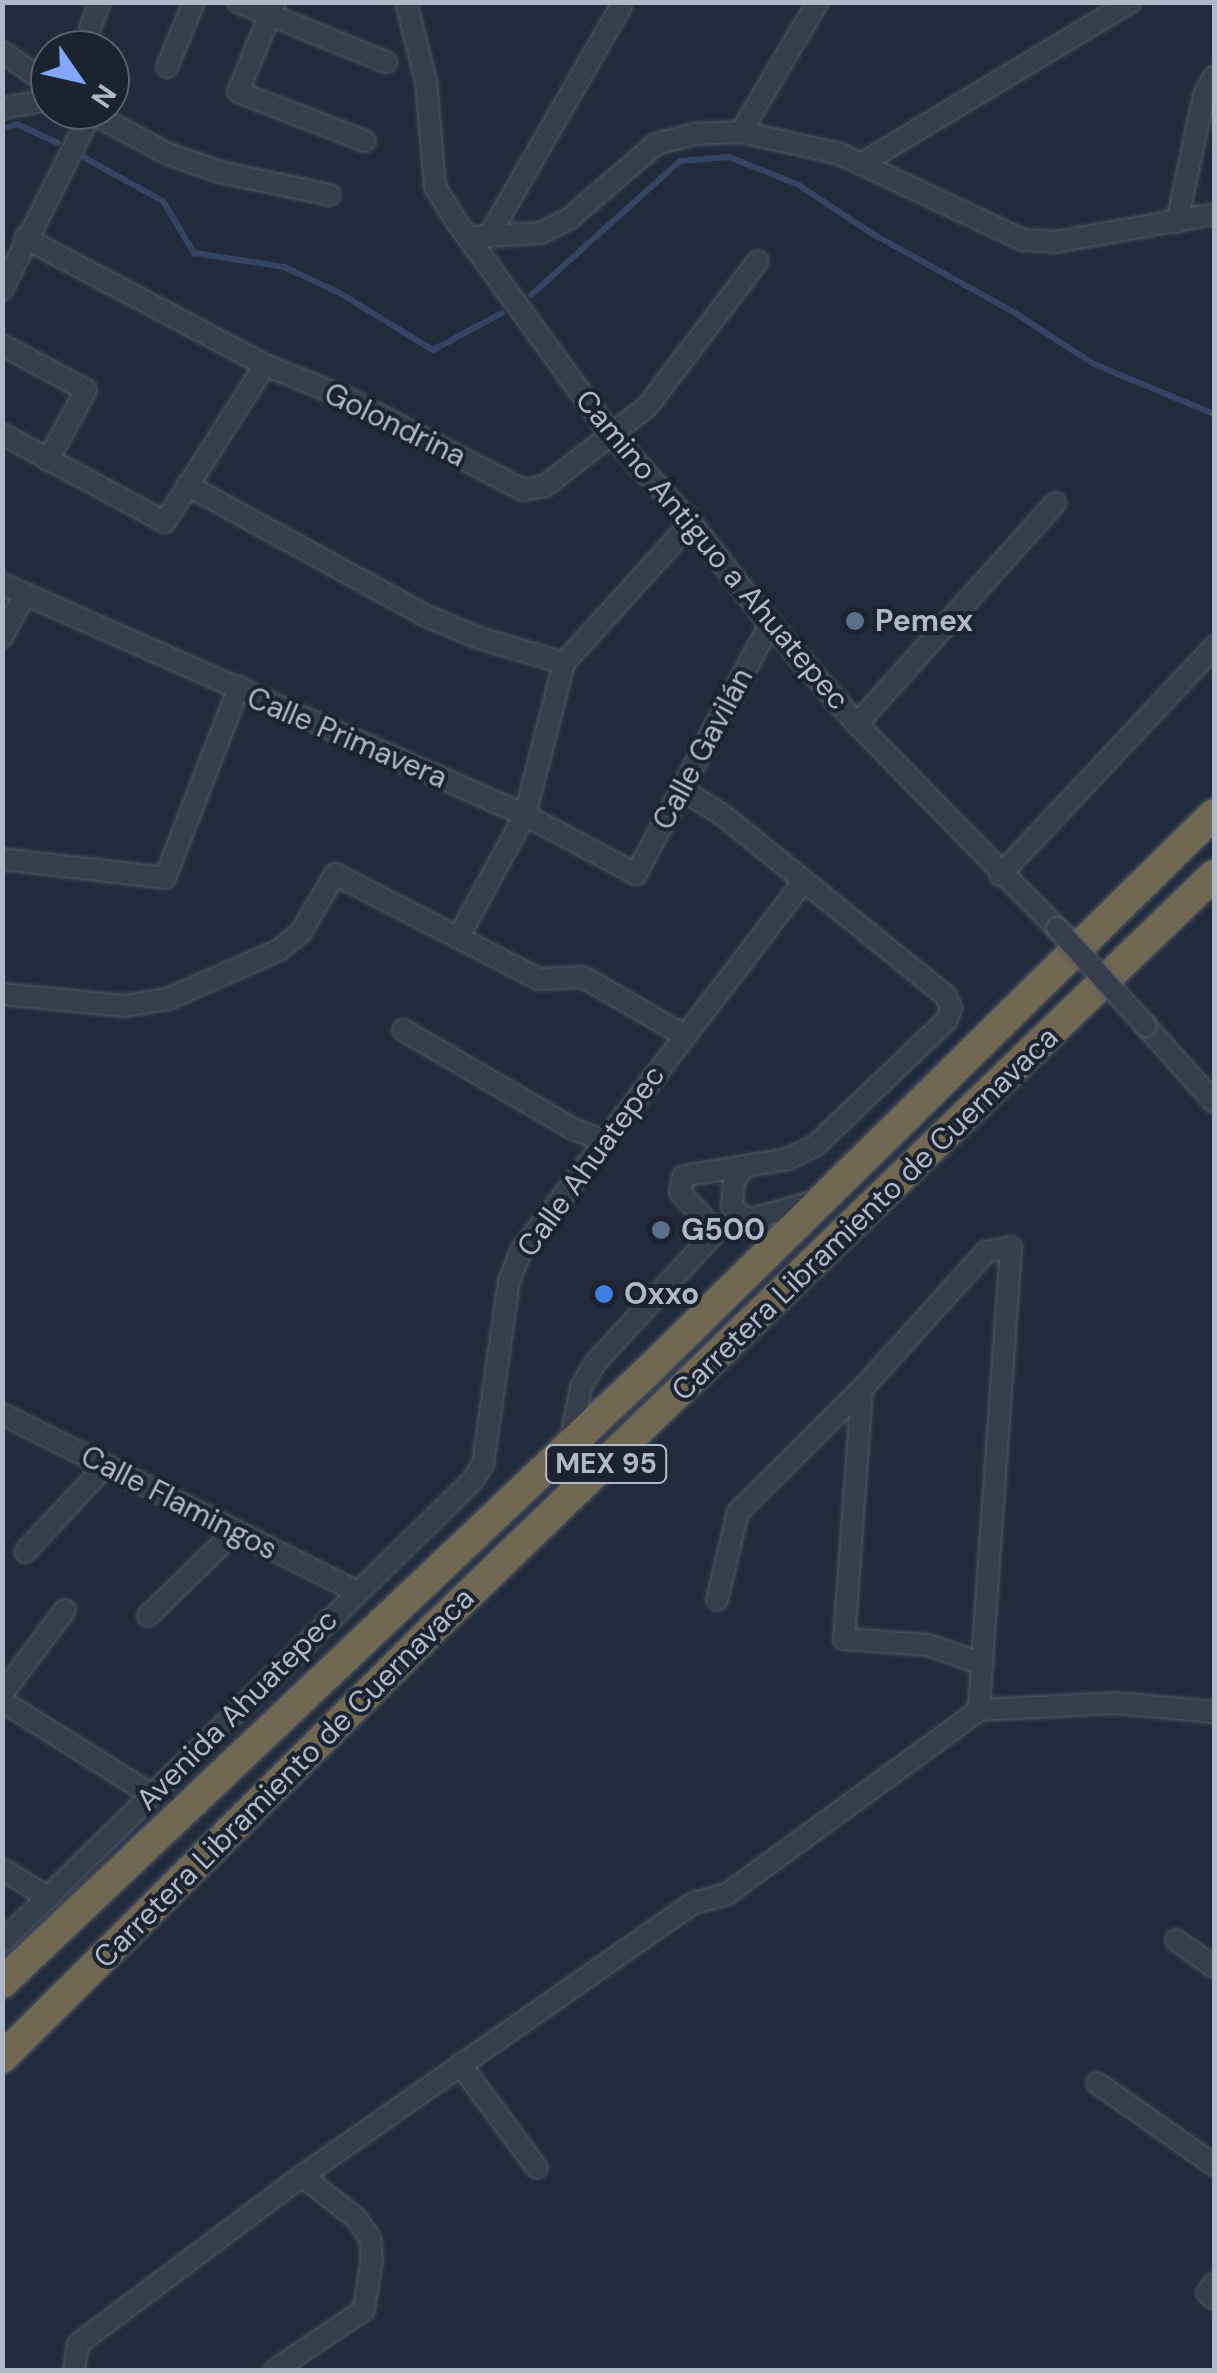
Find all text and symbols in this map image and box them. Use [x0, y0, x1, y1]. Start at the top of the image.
north arrow [30, 30, 130, 130]
text: N [83, 77, 125, 115]
street label: Golondrina [318, 375, 472, 475]
street label: Camino Antiguo a Ahuatepec [568, 383, 856, 717]
place label: Pemex [875, 603, 973, 639]
marker: Pemex [844, 610, 866, 632]
street label: Calle Gavilán [645, 662, 761, 836]
street label: Calle Primavera [242, 680, 452, 796]
street label: Carretera Libramiento de Cuernavaca [664, 1019, 1066, 1409]
street label: Calle Ahuatepec [509, 1058, 673, 1264]
place label: G500 [681, 1212, 765, 1248]
marker: G500 [650, 1219, 672, 1241]
place label: Oxxo [624, 1276, 699, 1312]
marker: Oxxo [593, 1283, 615, 1305]
street label: Calle Flamingos [75, 1438, 283, 1568]
road number: MEX 95 [544, 1441, 668, 1487]
street label: Carretera Libramiento de Cuernavaca [86, 1580, 482, 1976]
street label: Avenida Ahuatepec [129, 1602, 345, 1818]

